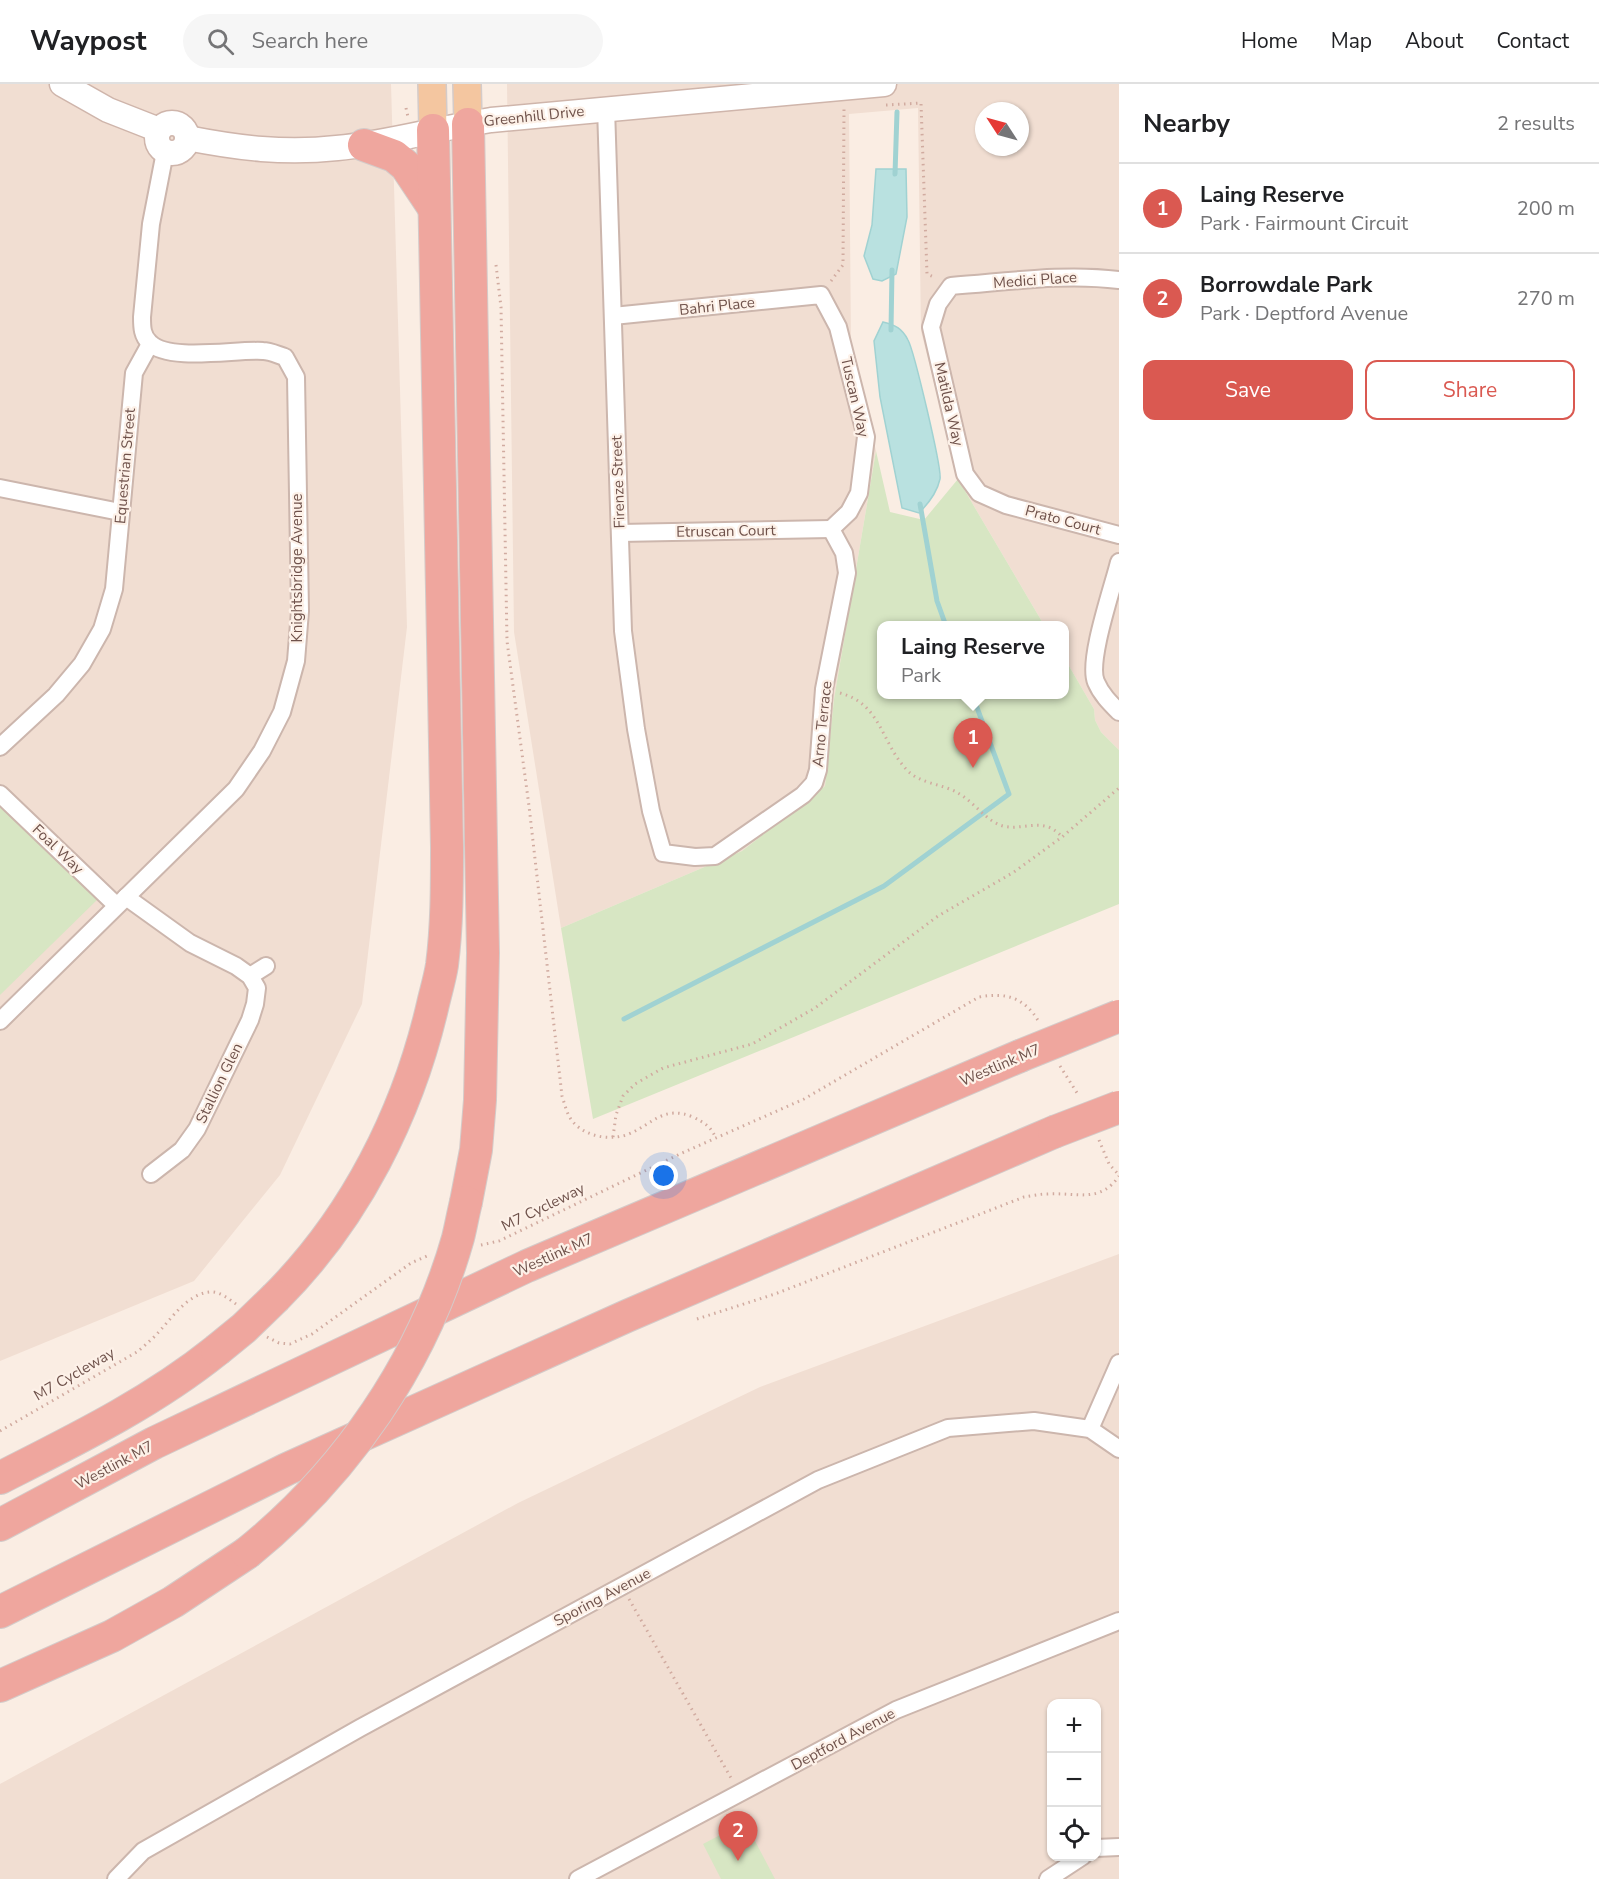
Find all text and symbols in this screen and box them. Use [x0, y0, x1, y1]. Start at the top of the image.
search box [183, 14, 603, 68]
text: Waypost [30, 22, 147, 60]
icon: search [204, 25, 237, 58]
text: Search here [252, 26, 368, 56]
text: Home [1241, 27, 1298, 55]
text: Map [1331, 27, 1372, 55]
text: About [1405, 27, 1463, 55]
text: Contact [1496, 27, 1569, 55]
street label: Greenhill Drive [483, 101, 585, 131]
north arrow [975, 102, 1029, 156]
text: Nearby [1143, 106, 1230, 141]
text: 2 results [1497, 110, 1575, 137]
text: Laing Reserve [1200, 180, 1344, 210]
text: 1 [1157, 195, 1169, 222]
text: 200 m [1517, 195, 1575, 222]
text: Park · Fairmount Circuit [1200, 210, 1408, 237]
street label: Medici Place [992, 267, 1078, 293]
text: Borrowdale Park [1200, 270, 1372, 300]
text: 2 [1157, 285, 1169, 312]
text: 270 m [1517, 285, 1575, 312]
street label: Bahri Place [678, 292, 756, 320]
text: Park · Deptford Avenue [1200, 300, 1408, 327]
street label: Tuscan Way [836, 355, 874, 439]
street label: Matilda Way [930, 360, 968, 448]
button: Save [1143, 360, 1353, 420]
button: Share [1365, 360, 1575, 420]
street label: Equestrian Street [110, 406, 140, 525]
street label: Firenze Street [606, 434, 630, 529]
street label: Knightsbridge Avenue [287, 493, 307, 643]
street label: Prato Court [1023, 500, 1104, 540]
street label: Etruscan Court [676, 520, 777, 542]
popup [877, 621, 1069, 699]
text: Laing Reserve [901, 632, 1045, 662]
text: Park [901, 662, 941, 689]
street label: Arno Terrace [808, 680, 836, 768]
pin: 1 [954, 718, 992, 768]
street label: Foal Way [28, 820, 88, 879]
street label: Stallion Glen [191, 1039, 247, 1127]
street label: Westlink M7 [957, 1039, 1043, 1091]
your location [649, 1161, 678, 1190]
street label: M7 Cycleway [498, 1178, 588, 1236]
street label: Westlink M7 [510, 1228, 596, 1282]
street label: M7 Cycleway [30, 1343, 118, 1405]
street label: Westlink M7 [72, 1436, 156, 1494]
street label: Sporing Avenue [550, 1563, 654, 1631]
map controls [1047, 1699, 1101, 1861]
button: + [1047, 1699, 1101, 1753]
street label: Deptford Avenue [787, 1703, 899, 1775]
button: − [1047, 1753, 1101, 1807]
button: locate [1047, 1807, 1101, 1861]
pin: 2 [718, 1812, 758, 1861]

